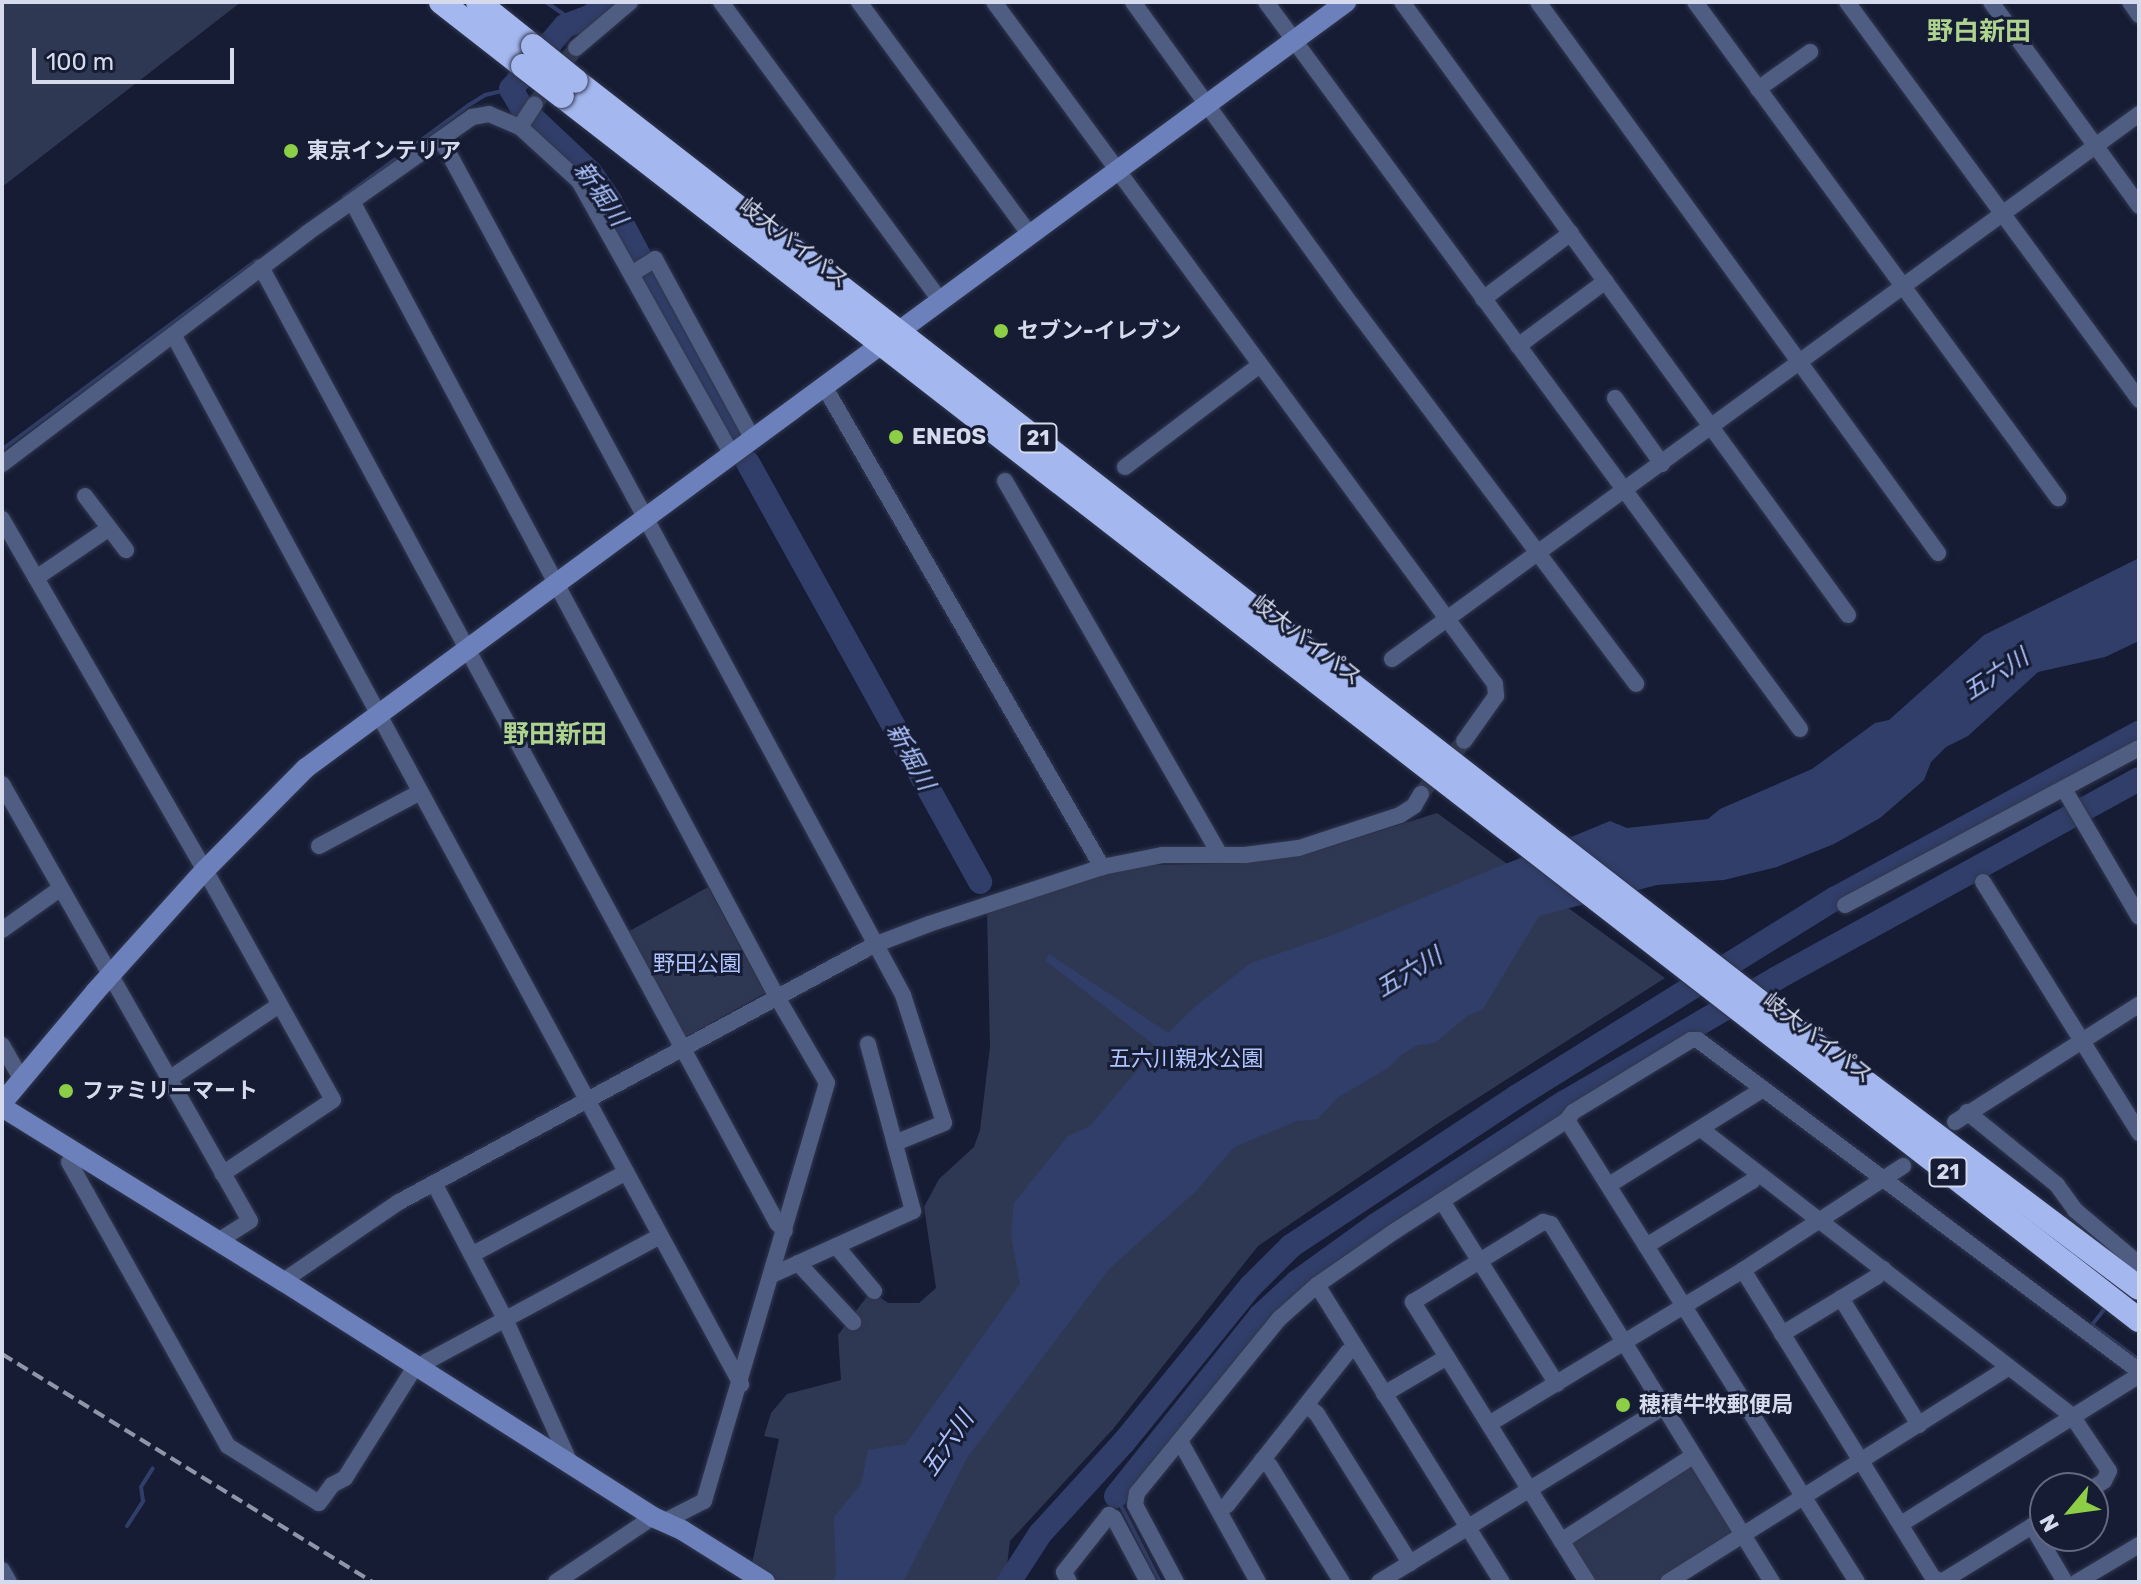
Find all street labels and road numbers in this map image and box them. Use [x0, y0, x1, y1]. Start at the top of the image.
street label: 岐大バイパス [734, 192, 854, 294]
road number: 21 [1018, 422, 1058, 454]
street label: 岐大バイパス [1247, 589, 1367, 691]
street label: 岐大バイパス [1758, 987, 1878, 1089]
road number: 21 [1928, 1156, 1968, 1188]

